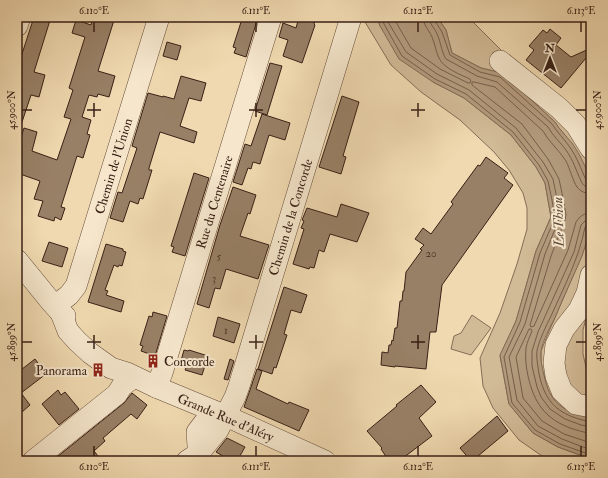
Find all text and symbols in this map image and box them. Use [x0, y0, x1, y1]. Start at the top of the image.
text: 6.110°E [79, 5, 109, 17]
text: 6.111°E [242, 5, 270, 17]
text: 6.112°E [403, 5, 433, 17]
text: 6.113°E [567, 5, 595, 17]
north arrow [530, 38, 570, 78]
text: N [544, 42, 556, 55]
text: 45.900°N [6, 90, 18, 130]
text: 45.900°N [592, 90, 604, 130]
street label: Chemin de l'Union [92, 116, 136, 216]
street label: Rue du Centenaire [193, 153, 237, 251]
street label: Chemin de la Concorde [266, 156, 316, 278]
water label: Le Thiou [549, 196, 568, 248]
house number: 20 [425, 247, 437, 260]
house number: 5 [217, 250, 222, 263]
house number: 3 [212, 272, 216, 285]
text: 45.899°N [6, 322, 18, 361]
text: 45.899°N [592, 322, 604, 361]
house number: 1 [224, 324, 228, 337]
building icon: Concorde [145, 353, 161, 369]
place label: Concorde [164, 354, 215, 370]
building icon: Panorama [90, 362, 106, 378]
place label: Panorama [36, 363, 88, 379]
street label: Grande Rue d'Aléry [175, 390, 276, 446]
text: 6.110°E [79, 461, 109, 473]
text: 6.111°E [242, 461, 270, 473]
text: 6.112°E [403, 461, 433, 473]
text: 6.113°E [567, 461, 595, 473]

